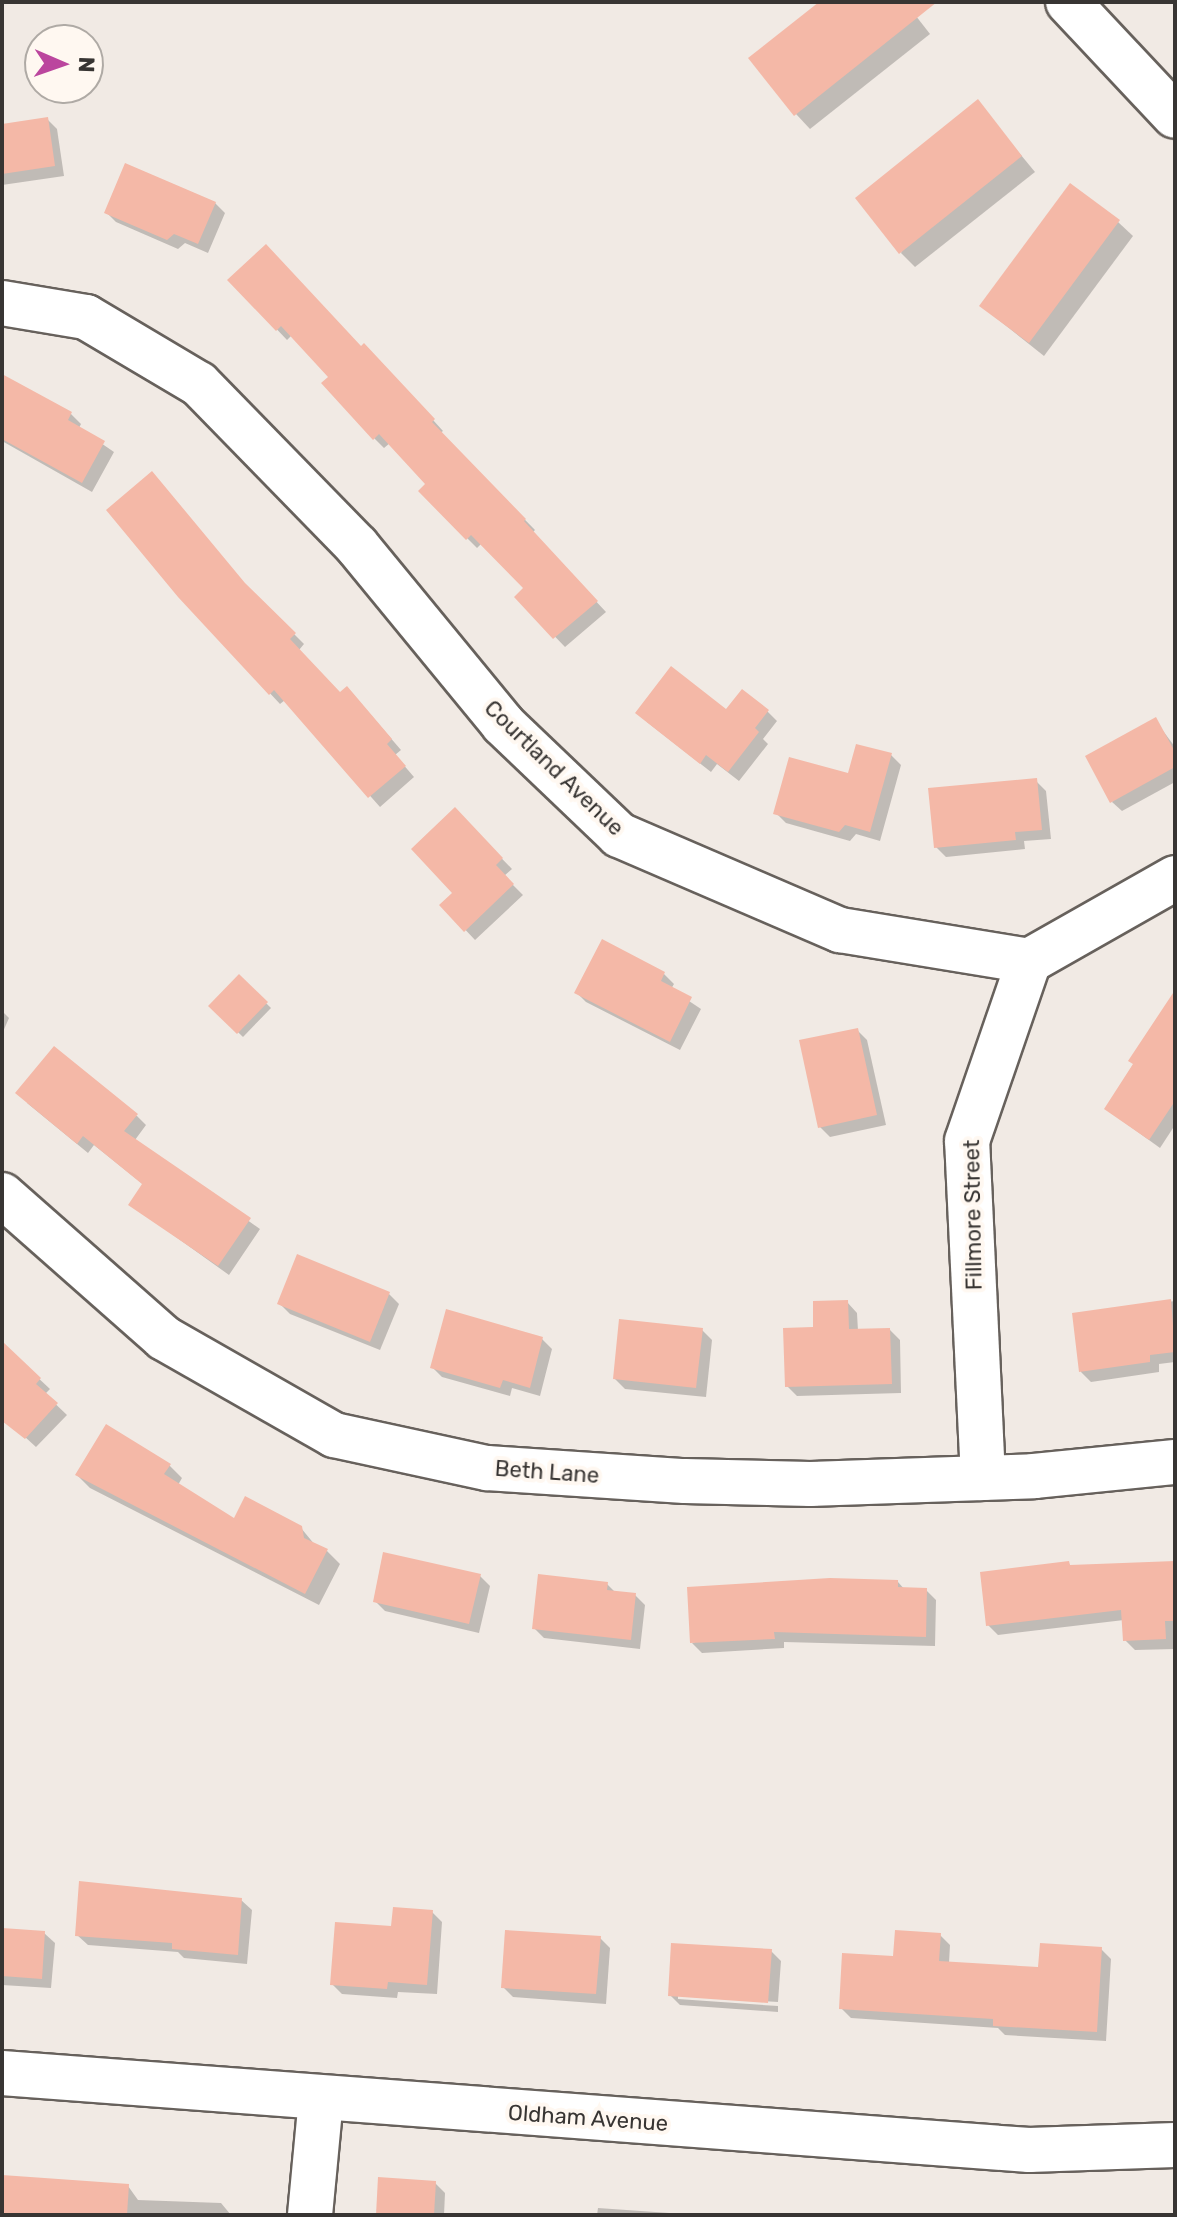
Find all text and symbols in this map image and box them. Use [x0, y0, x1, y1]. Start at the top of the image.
north arrow [24, 24, 104, 104]
text: N [73, 56, 100, 73]
street label: Courtland Avenue [479, 695, 629, 841]
street label: Fillmore Street [958, 1140, 988, 1290]
street label: Beth Lane [494, 1455, 600, 1489]
street label: Oldham Avenue [507, 2099, 669, 2137]

